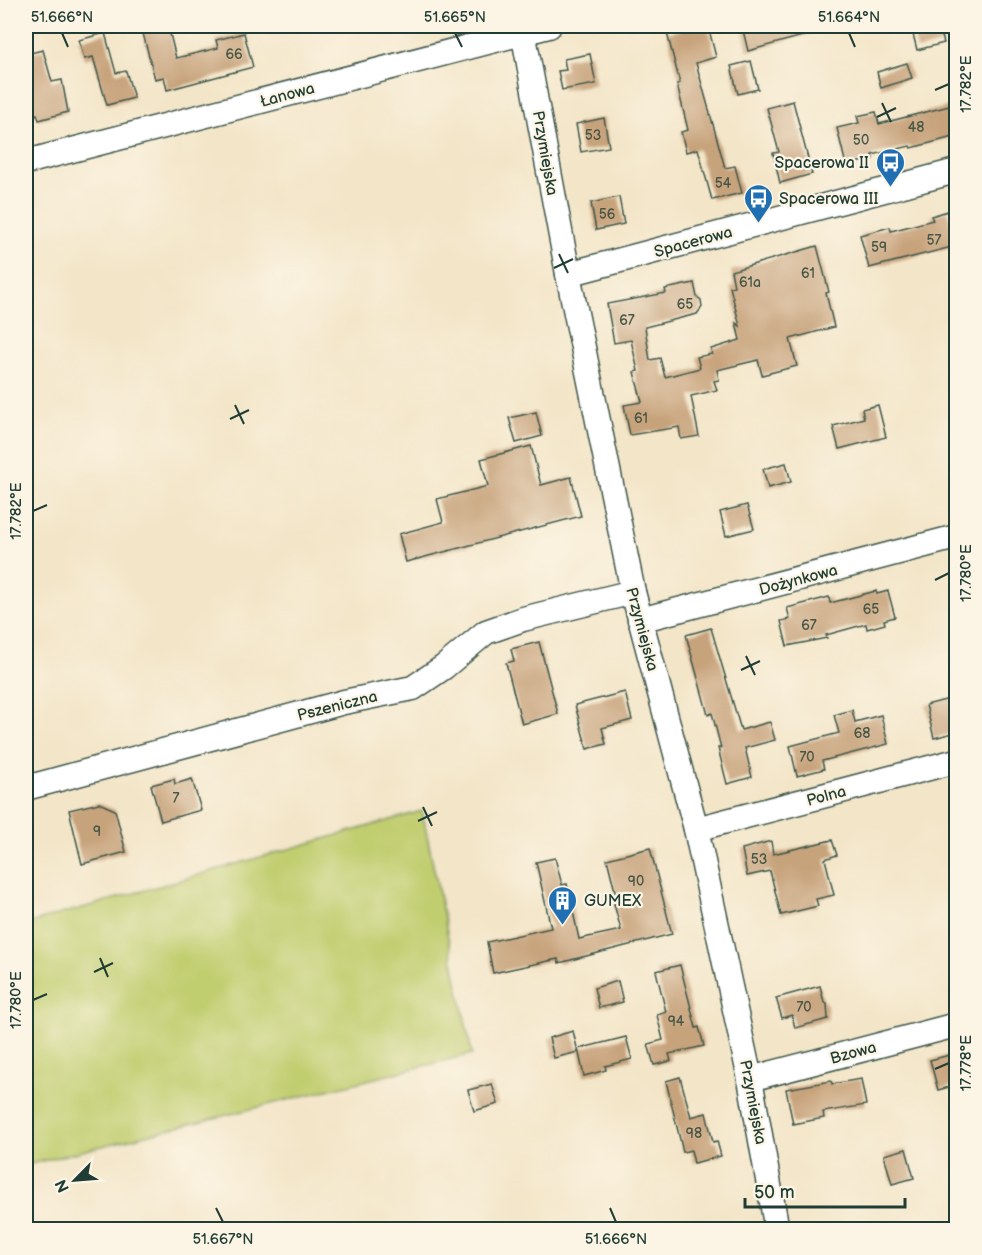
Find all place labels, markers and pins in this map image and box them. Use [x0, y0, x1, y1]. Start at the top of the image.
bus stop icon: Spacerowa II [874, 146, 906, 188]
place label: Spacerowa II [775, 154, 869, 173]
bus stop icon: Spacerowa III [742, 182, 774, 224]
place label: Spacerowa III [779, 190, 878, 209]
building icon: GUMEX [547, 884, 579, 926]
place label: GUMEX [584, 892, 642, 911]

